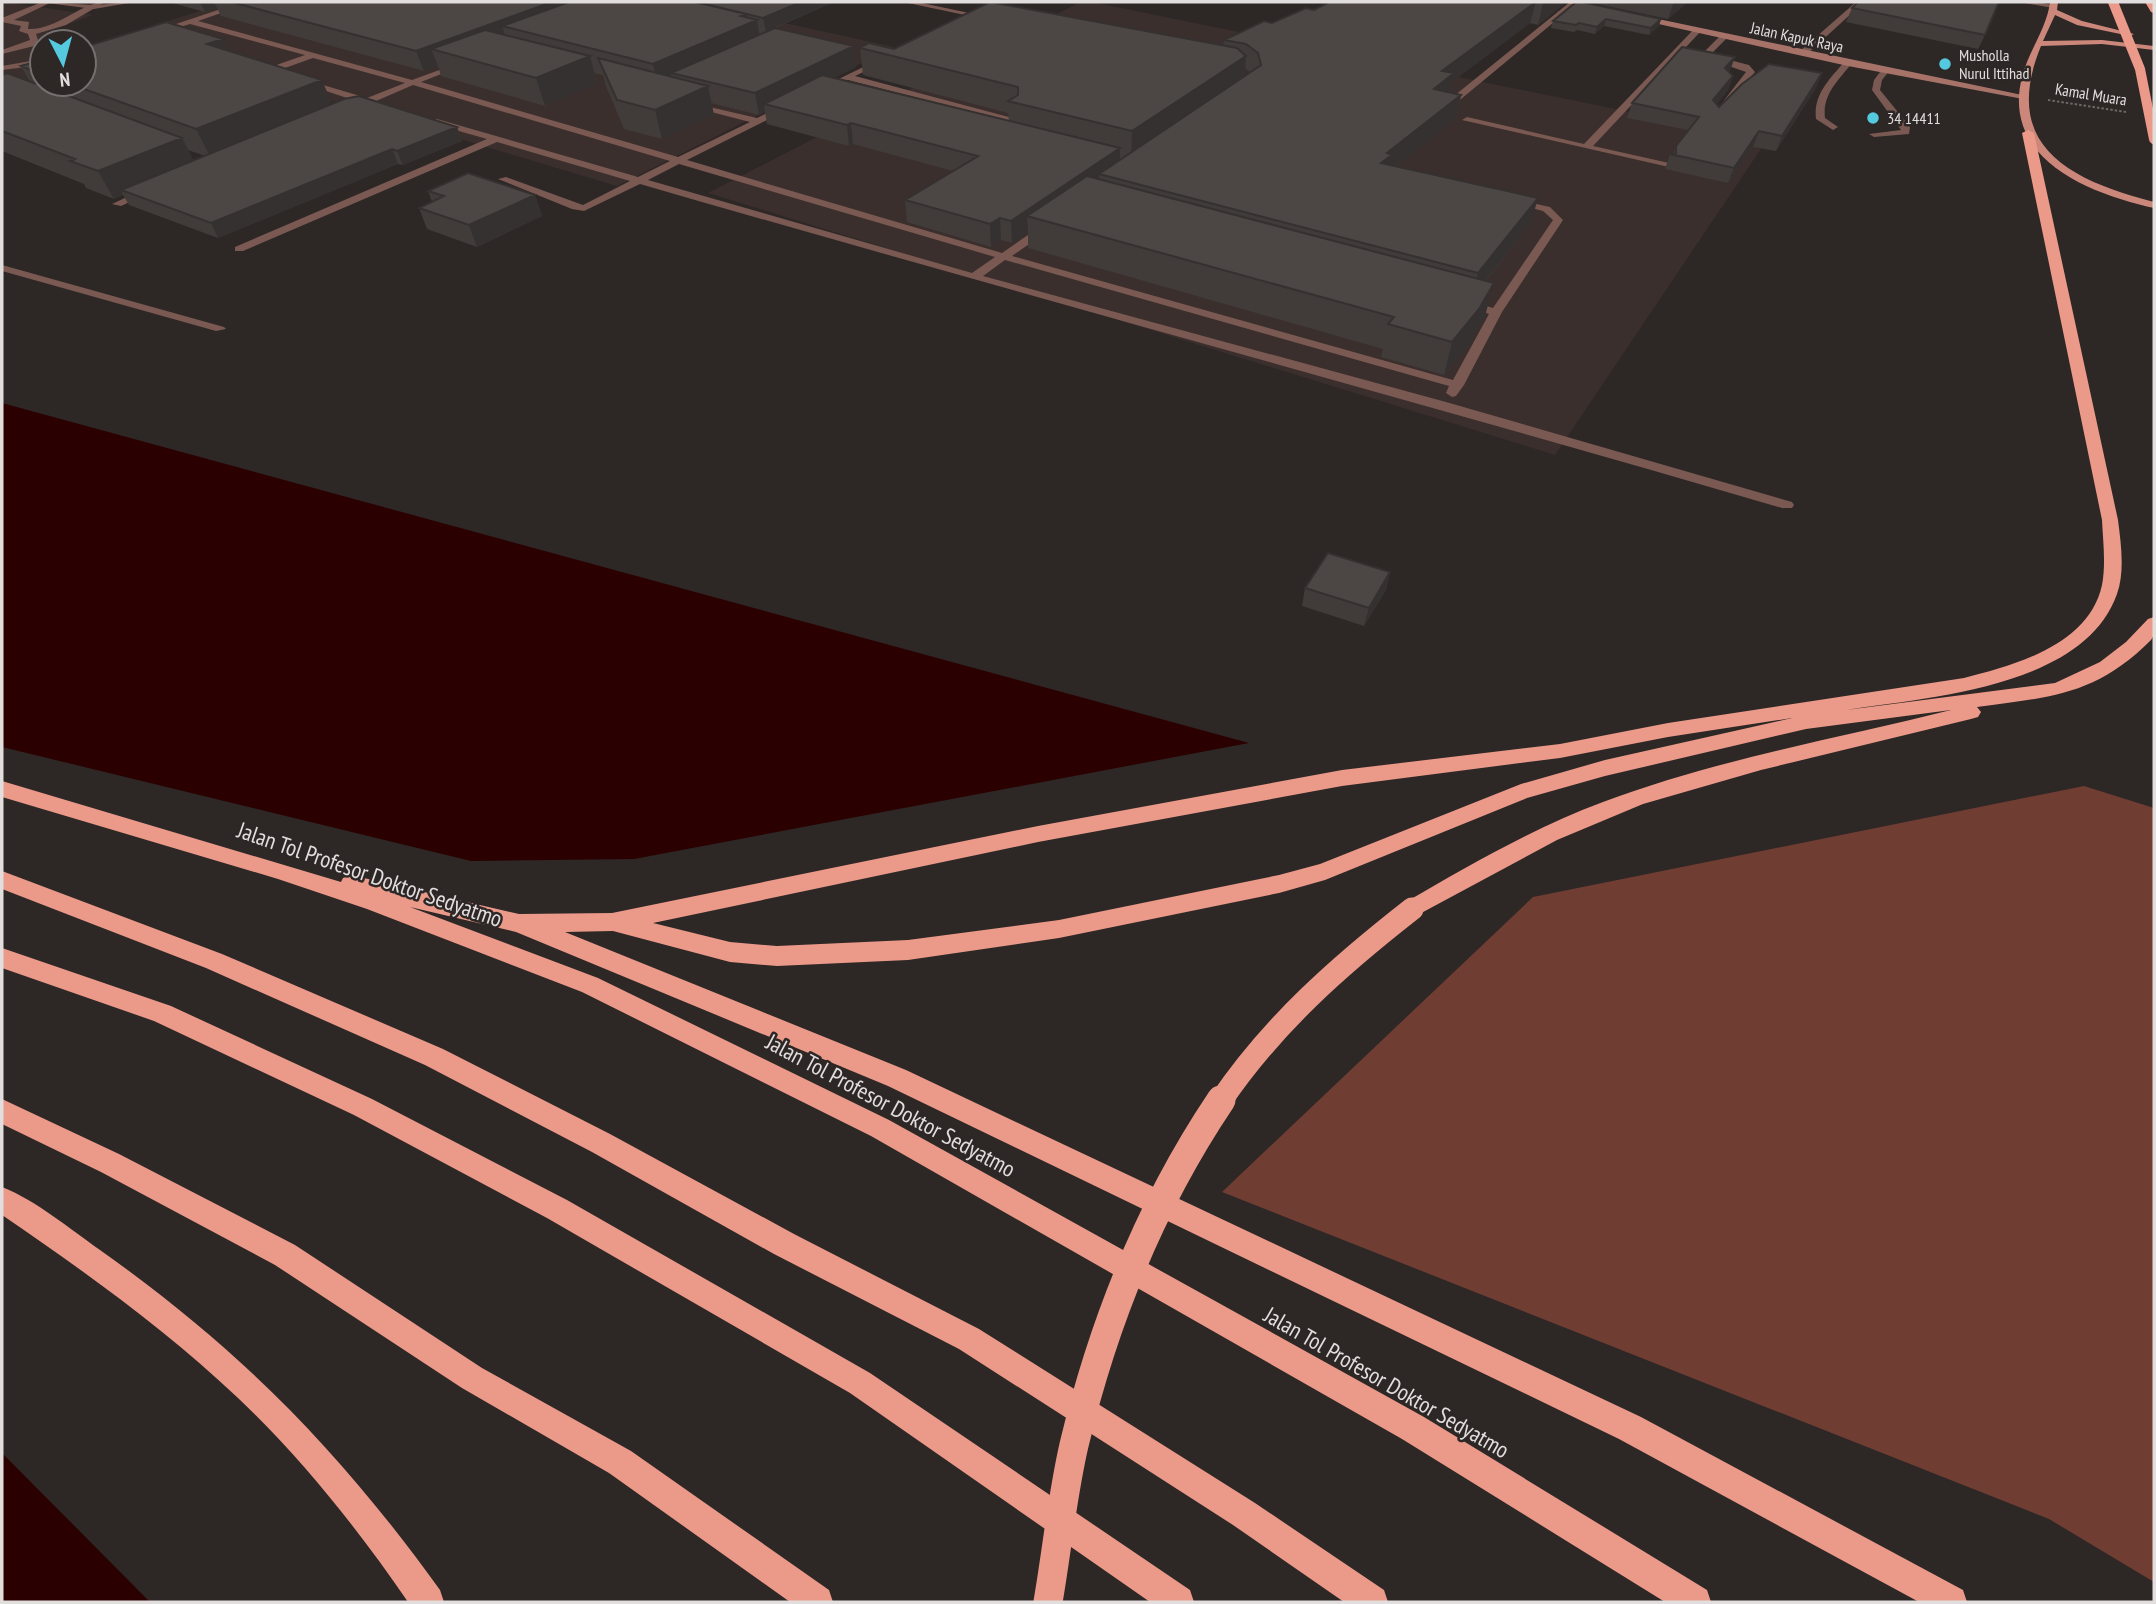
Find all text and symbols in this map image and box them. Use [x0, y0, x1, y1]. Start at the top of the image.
street label: Jalan Kapuk Raya [1748, 17, 1845, 57]
north arrow [28, 28, 98, 98]
place label: Musholla Nurul Ittihad [1959, 45, 2029, 83]
marker: Musholla Nurul Ittihad [1937, 56, 1953, 72]
text: N [58, 67, 71, 92]
street label: Kamal Muara [2054, 78, 2128, 110]
place label: 34 14411 [1887, 108, 1941, 128]
marker: 34 14411 [1865, 110, 1881, 126]
street label: Jalan Tol Profesor Doktor Sedyatmo [233, 815, 506, 933]
street label: Jalan Tol Profesor Doktor Sedyatmo [760, 1026, 1021, 1183]
street label: Jalan Tol Profesor Doktor Sedyatmo [1258, 1299, 1515, 1464]

